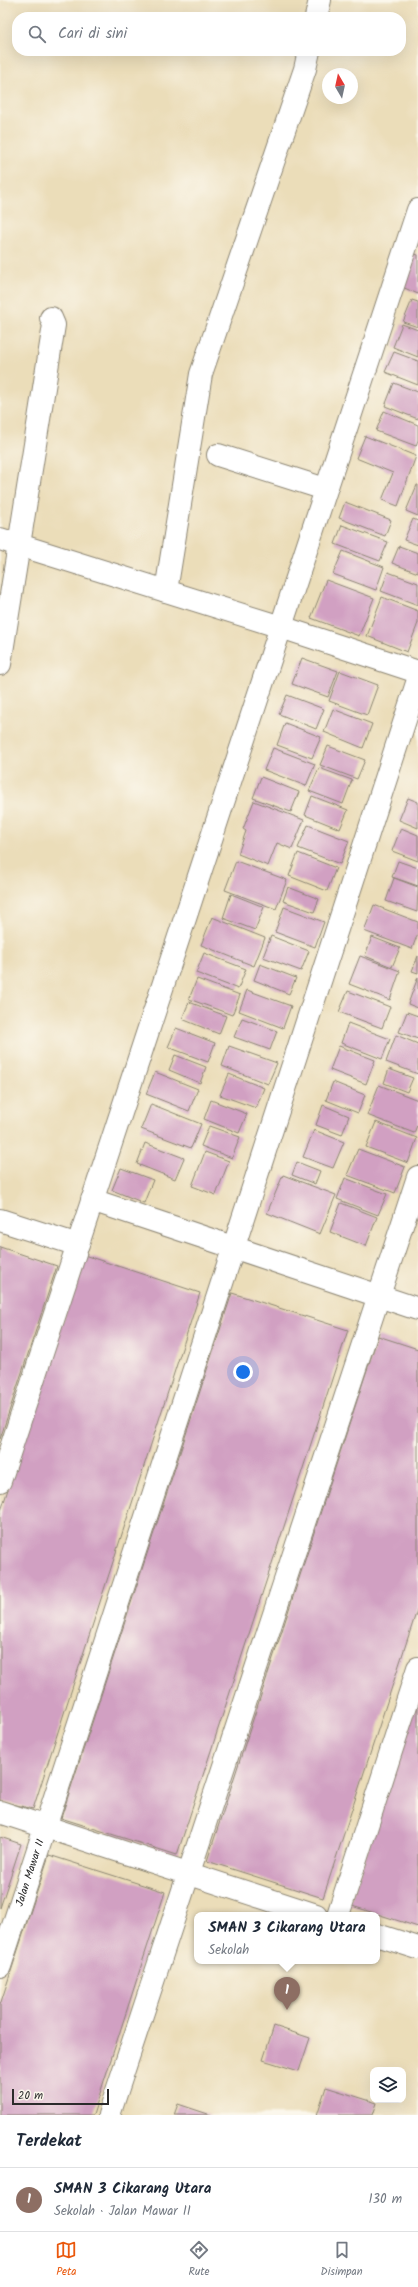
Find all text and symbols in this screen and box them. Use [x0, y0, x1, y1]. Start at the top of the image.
search box [12, 12, 406, 56]
text: Cari di sini [58, 22, 127, 46]
icon: search [26, 23, 48, 45]
north arrow [322, 68, 358, 104]
your location [233, 1362, 253, 1382]
street label: Jalan Mawar II [11, 1837, 50, 1909]
popup [194, 1912, 380, 1964]
text: SMAN 3 Cikarang Utara [208, 1916, 366, 1940]
text: Sekolah [208, 1940, 249, 1961]
pin: 1 [274, 1977, 300, 2010]
map controls [370, 2067, 406, 2103]
button: layers [370, 2067, 406, 2103]
scale bar [12, 2087, 109, 2106]
text: 20 m [18, 2087, 43, 2105]
text: Terdekat [16, 2128, 82, 2155]
text: SMAN 3 Cikarang Utara [54, 2177, 211, 2201]
text: 1 [27, 2189, 31, 2210]
text: 130 m [368, 2189, 402, 2210]
text: Sekolah · Jalan Mawar II [54, 2201, 191, 2222]
tab: Peta [55, 2239, 77, 2281]
tab: Rute [188, 2239, 210, 2281]
tab: Disimpan [321, 2239, 363, 2281]

